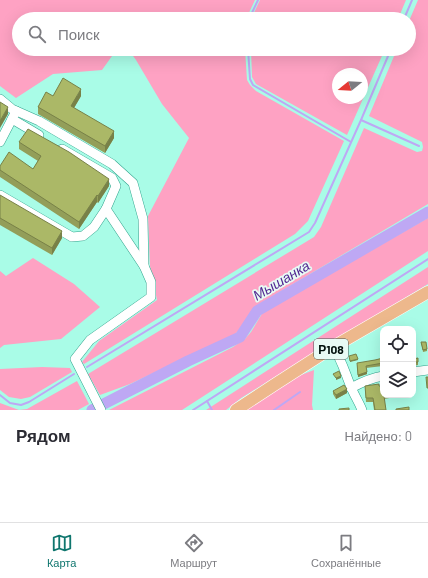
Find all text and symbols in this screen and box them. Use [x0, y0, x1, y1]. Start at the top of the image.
search box [12, 12, 416, 56]
icon: search [26, 23, 48, 45]
text: Поиск [58, 25, 100, 43]
north arrow [332, 68, 368, 104]
water label: Мышанка [249, 256, 313, 304]
map controls [380, 326, 416, 398]
button: locate [380, 326, 416, 362]
road number: Р108 [314, 339, 348, 359]
button: layers [380, 362, 416, 398]
text: Рядом [16, 425, 71, 445]
text: Найдено: 0 [345, 428, 412, 444]
tab: Карта [47, 532, 76, 569]
tab: Маршрут [170, 532, 217, 569]
tab: Сохранённые [311, 532, 381, 569]

